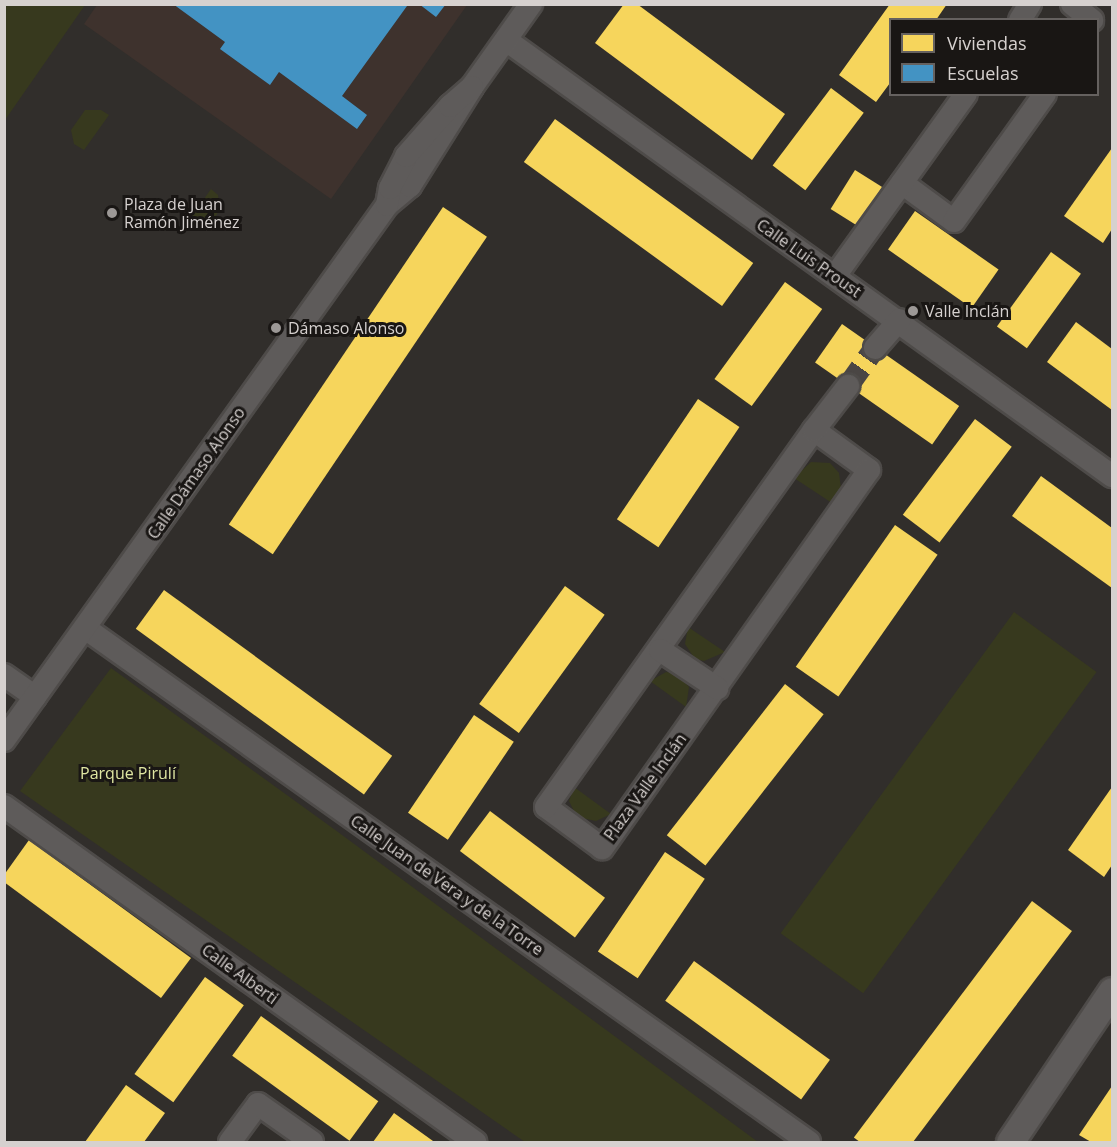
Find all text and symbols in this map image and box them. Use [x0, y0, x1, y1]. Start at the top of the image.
legend [889, 18, 1099, 96]
text: Viviendas [947, 31, 1027, 55]
text: Escuelas [947, 61, 1018, 85]
place label: Plaza de Juan Ramón Jiménez [124, 194, 240, 232]
marker: Plaza de Juan Ramón Jiménez [105, 206, 119, 220]
street label: Calle Luis Proust [753, 215, 865, 301]
place label: Valle Inclán [925, 301, 1009, 321]
marker: Valle Inclán [906, 304, 920, 318]
place label: Dámaso Alonso [288, 318, 404, 338]
marker: Dámaso Alonso [269, 321, 283, 335]
street label: Calle Dámaso Alonso [143, 403, 249, 543]
street label: Plaza Valle Inclán [600, 730, 690, 844]
park label: Parque Pirulí [80, 763, 176, 783]
street label: Calle Juan de Vera y de la Torre [347, 811, 547, 959]
street label: Calle Alberti [198, 940, 282, 1008]

